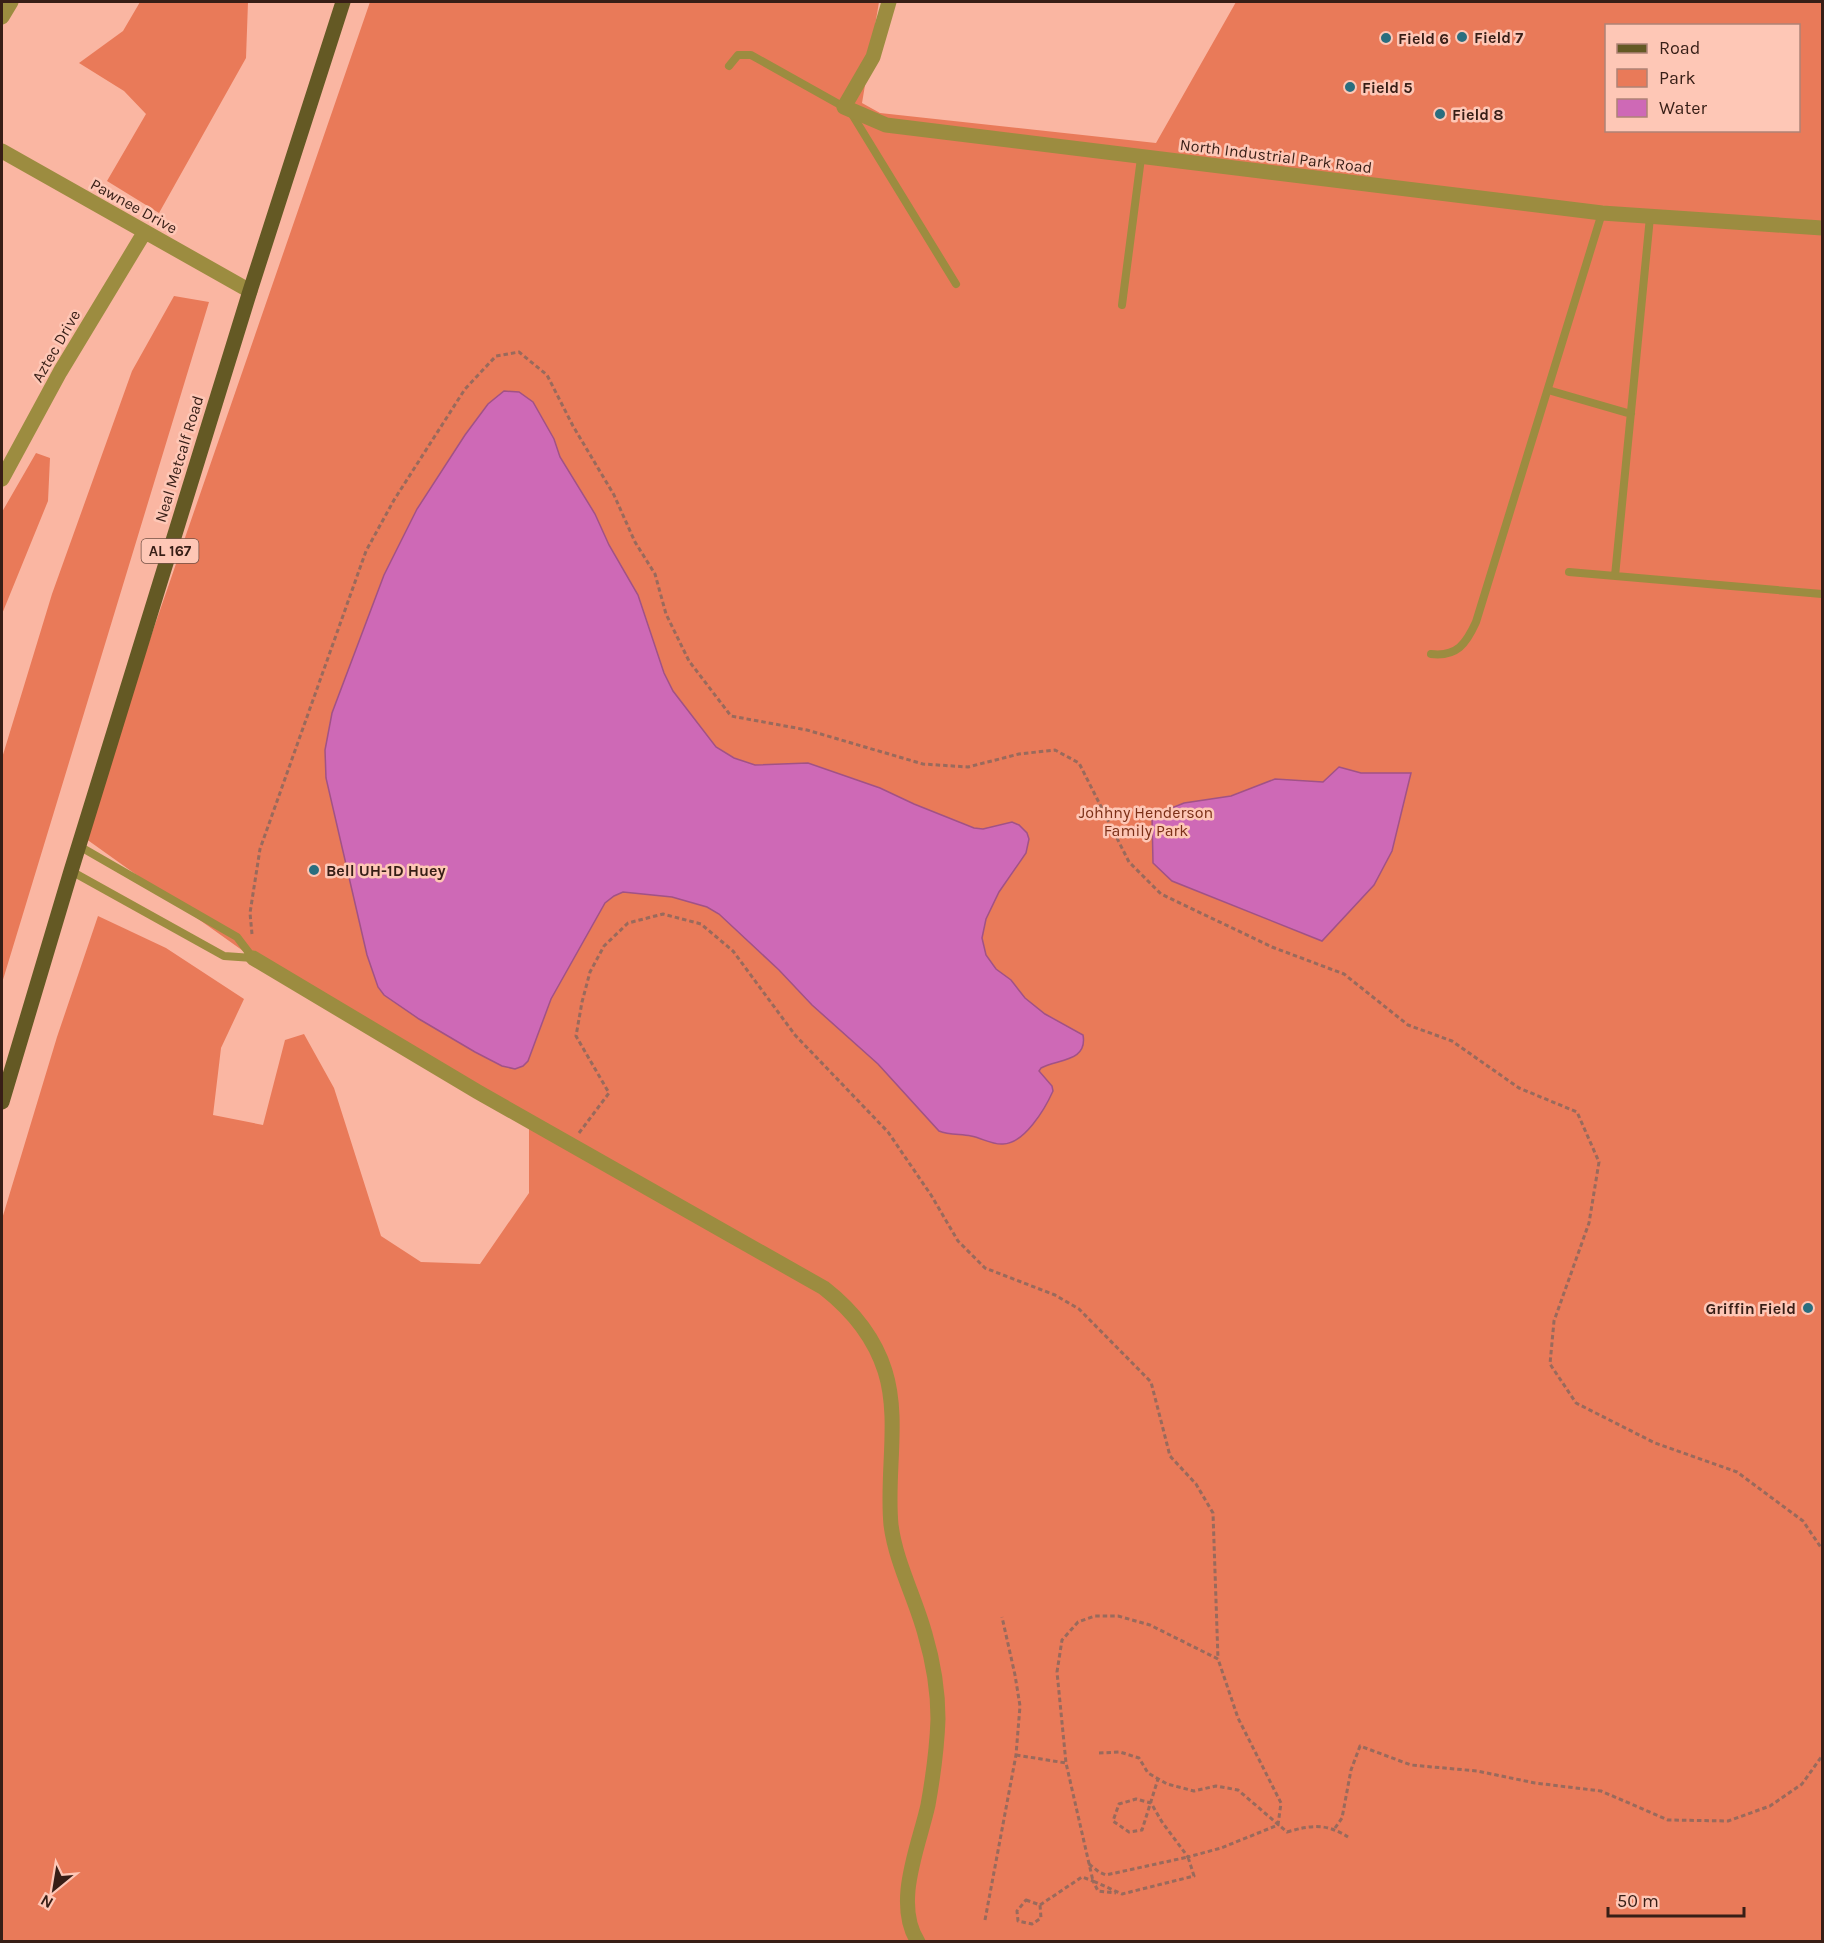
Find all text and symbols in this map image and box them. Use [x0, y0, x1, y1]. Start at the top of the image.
legend [1605, 24, 1800, 132]
place label: Field 7 [1474, 28, 1523, 47]
place label: Field 6 [1398, 29, 1449, 48]
marker: Field 7 [1455, 30, 1469, 44]
marker: Field 6 [1379, 31, 1393, 45]
text: Road [1659, 37, 1700, 59]
text: Park [1659, 67, 1696, 89]
place label: Field 5 [1362, 78, 1413, 97]
marker: Field 5 [1343, 80, 1357, 94]
text: Water [1659, 97, 1707, 119]
place label: Field 8 [1452, 105, 1504, 124]
marker: Field 8 [1433, 107, 1447, 121]
street label: North Industrial Park Road [1179, 135, 1373, 177]
street label: Pawnee Drive [87, 174, 181, 238]
street label: Aztec Drive [28, 306, 84, 386]
street label: Neal Metcalf Road [151, 393, 207, 525]
road number: AL 167 [142, 539, 198, 563]
park label: Johhny Henderson Family Park [1079, 803, 1213, 840]
place label: Bell UH-1D Huey [326, 861, 446, 880]
marker: Bell UH-1D Huey [307, 863, 321, 877]
place label: Griffin Field [1705, 1299, 1796, 1318]
marker: Griffin Field [1801, 1301, 1815, 1315]
north arrow [24, 1859, 84, 1919]
scale bar [1608, 1880, 1744, 1918]
text: N [37, 1890, 56, 1913]
text: 50 m [1617, 1890, 1659, 1912]

